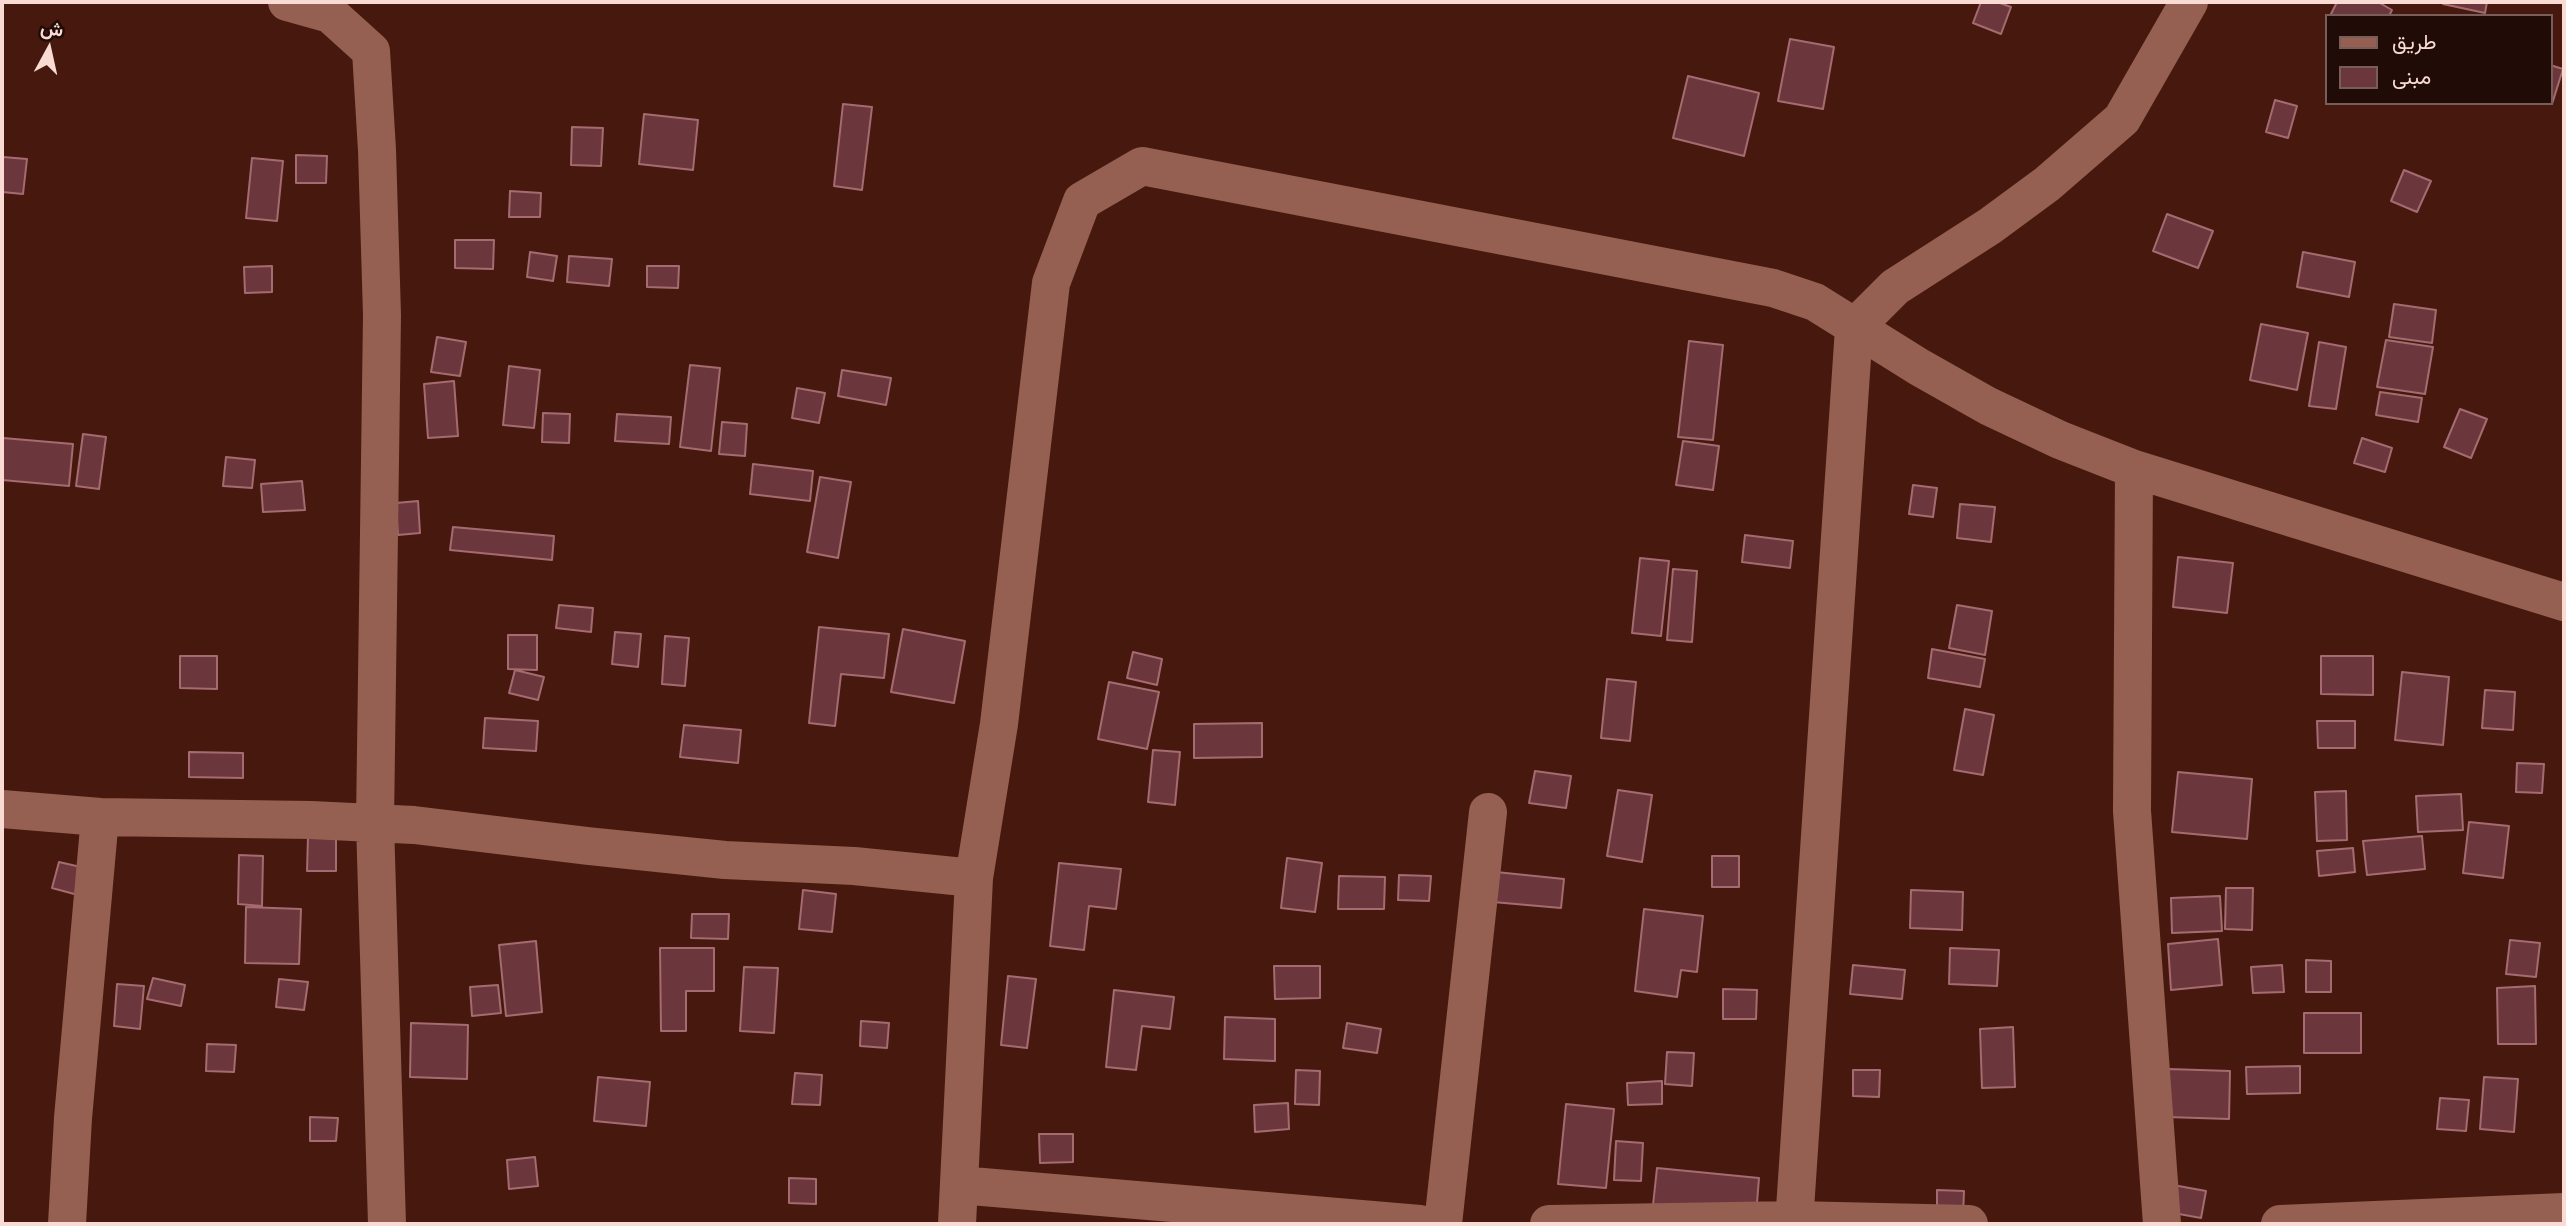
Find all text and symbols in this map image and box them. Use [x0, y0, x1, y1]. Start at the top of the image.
text: ش [39, 12, 65, 44]
north arrow [14, 14, 84, 84]
legend [2324, 14, 2552, 105]
text: طريق [2392, 25, 2437, 57]
text: مبنى [2392, 60, 2431, 92]

